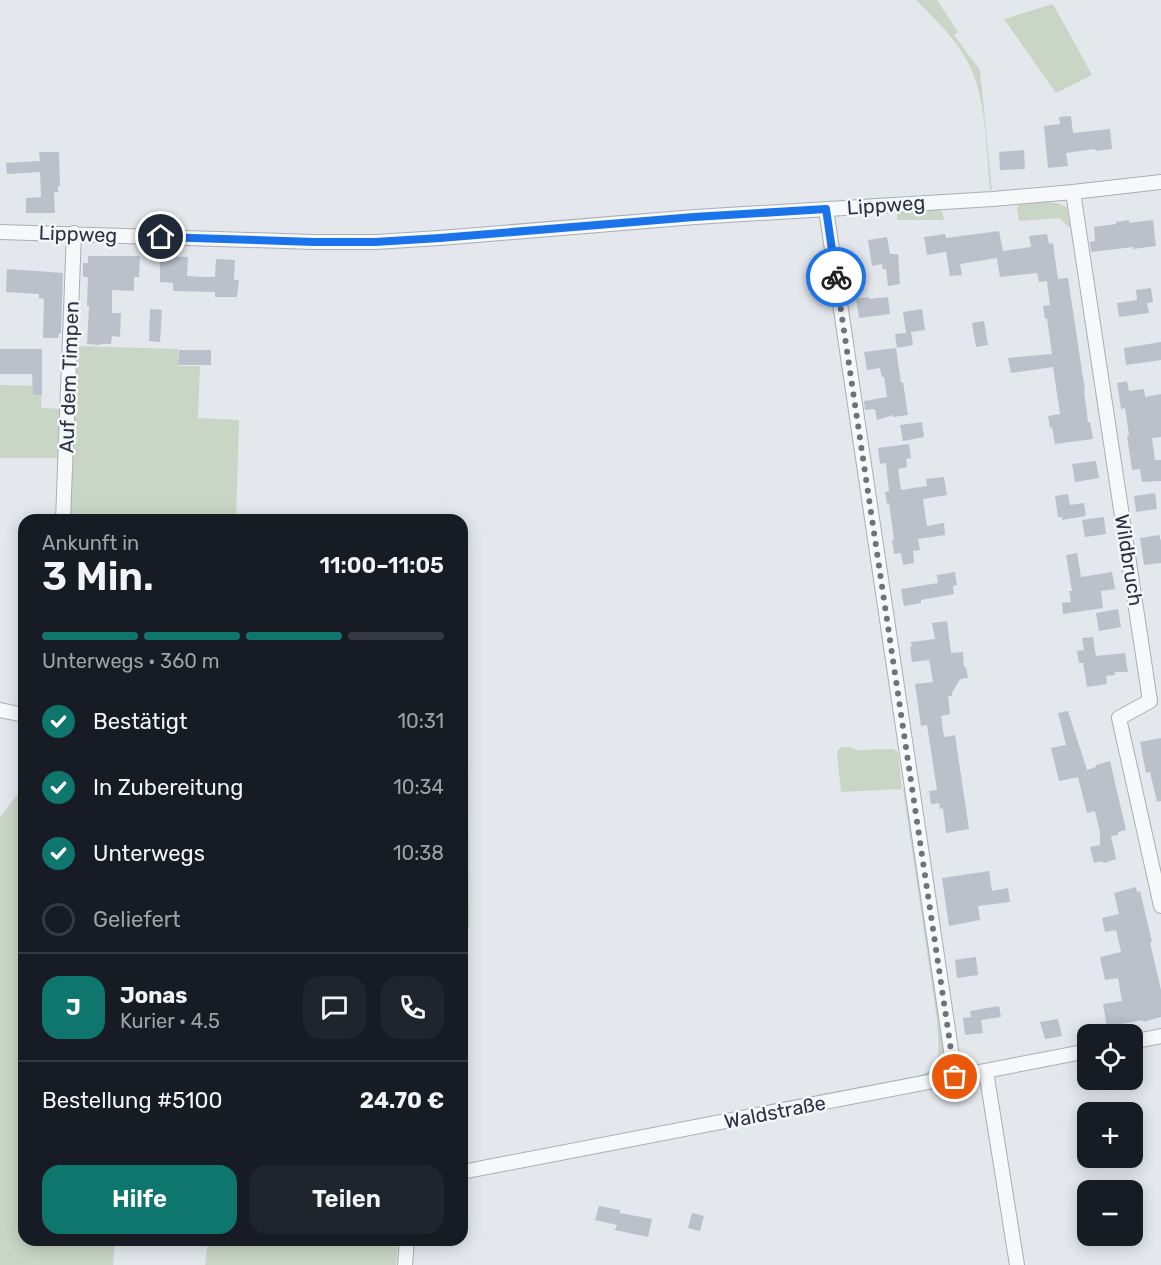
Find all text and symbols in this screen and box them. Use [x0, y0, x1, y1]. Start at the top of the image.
street label: Lippweg [846, 190, 926, 220]
pin [135, 211, 186, 262]
icon: home [144, 220, 177, 253]
street label: Lippweg [38, 221, 118, 247]
courier [806, 247, 866, 307]
icon: bike [820, 261, 853, 294]
street label: Auf dem Timpen [54, 301, 84, 453]
street label: Wildbruch [1110, 512, 1148, 608]
text: Ankunft in [42, 531, 139, 555]
text: 11:00–11:05 [320, 552, 444, 579]
text: 3 Min. [42, 554, 154, 600]
text: Unterwegs · 360 m [42, 649, 220, 673]
icon: check [42, 705, 75, 738]
text: Bestätigt [93, 708, 188, 735]
text: 10:31 [397, 709, 444, 733]
icon: check [42, 771, 75, 804]
text: In Zubereitung [93, 774, 243, 801]
text: 10:34 [393, 775, 444, 799]
icon: check [42, 837, 75, 870]
text: Unterwegs [93, 840, 205, 867]
text: 10:38 [393, 841, 444, 865]
text: Geliefert [93, 906, 181, 933]
button: chat [303, 976, 366, 1039]
button: phone [381, 976, 444, 1039]
text: Jonas [120, 982, 188, 1009]
text: J [66, 994, 81, 1021]
text: Kurier · 4.5 [120, 1009, 220, 1033]
map controls [1077, 1024, 1143, 1246]
button: locate [1077, 1024, 1143, 1090]
pin [929, 1051, 980, 1102]
icon: bag [938, 1060, 971, 1093]
text: Bestellung #5100 [42, 1087, 222, 1114]
text: 24.70 € [360, 1087, 444, 1114]
street label: Waldstraße [722, 1090, 828, 1134]
button: + [1077, 1102, 1143, 1168]
button: Hilfe [42, 1165, 237, 1234]
button: Teilen [249, 1165, 444, 1234]
button: − [1077, 1180, 1143, 1246]

